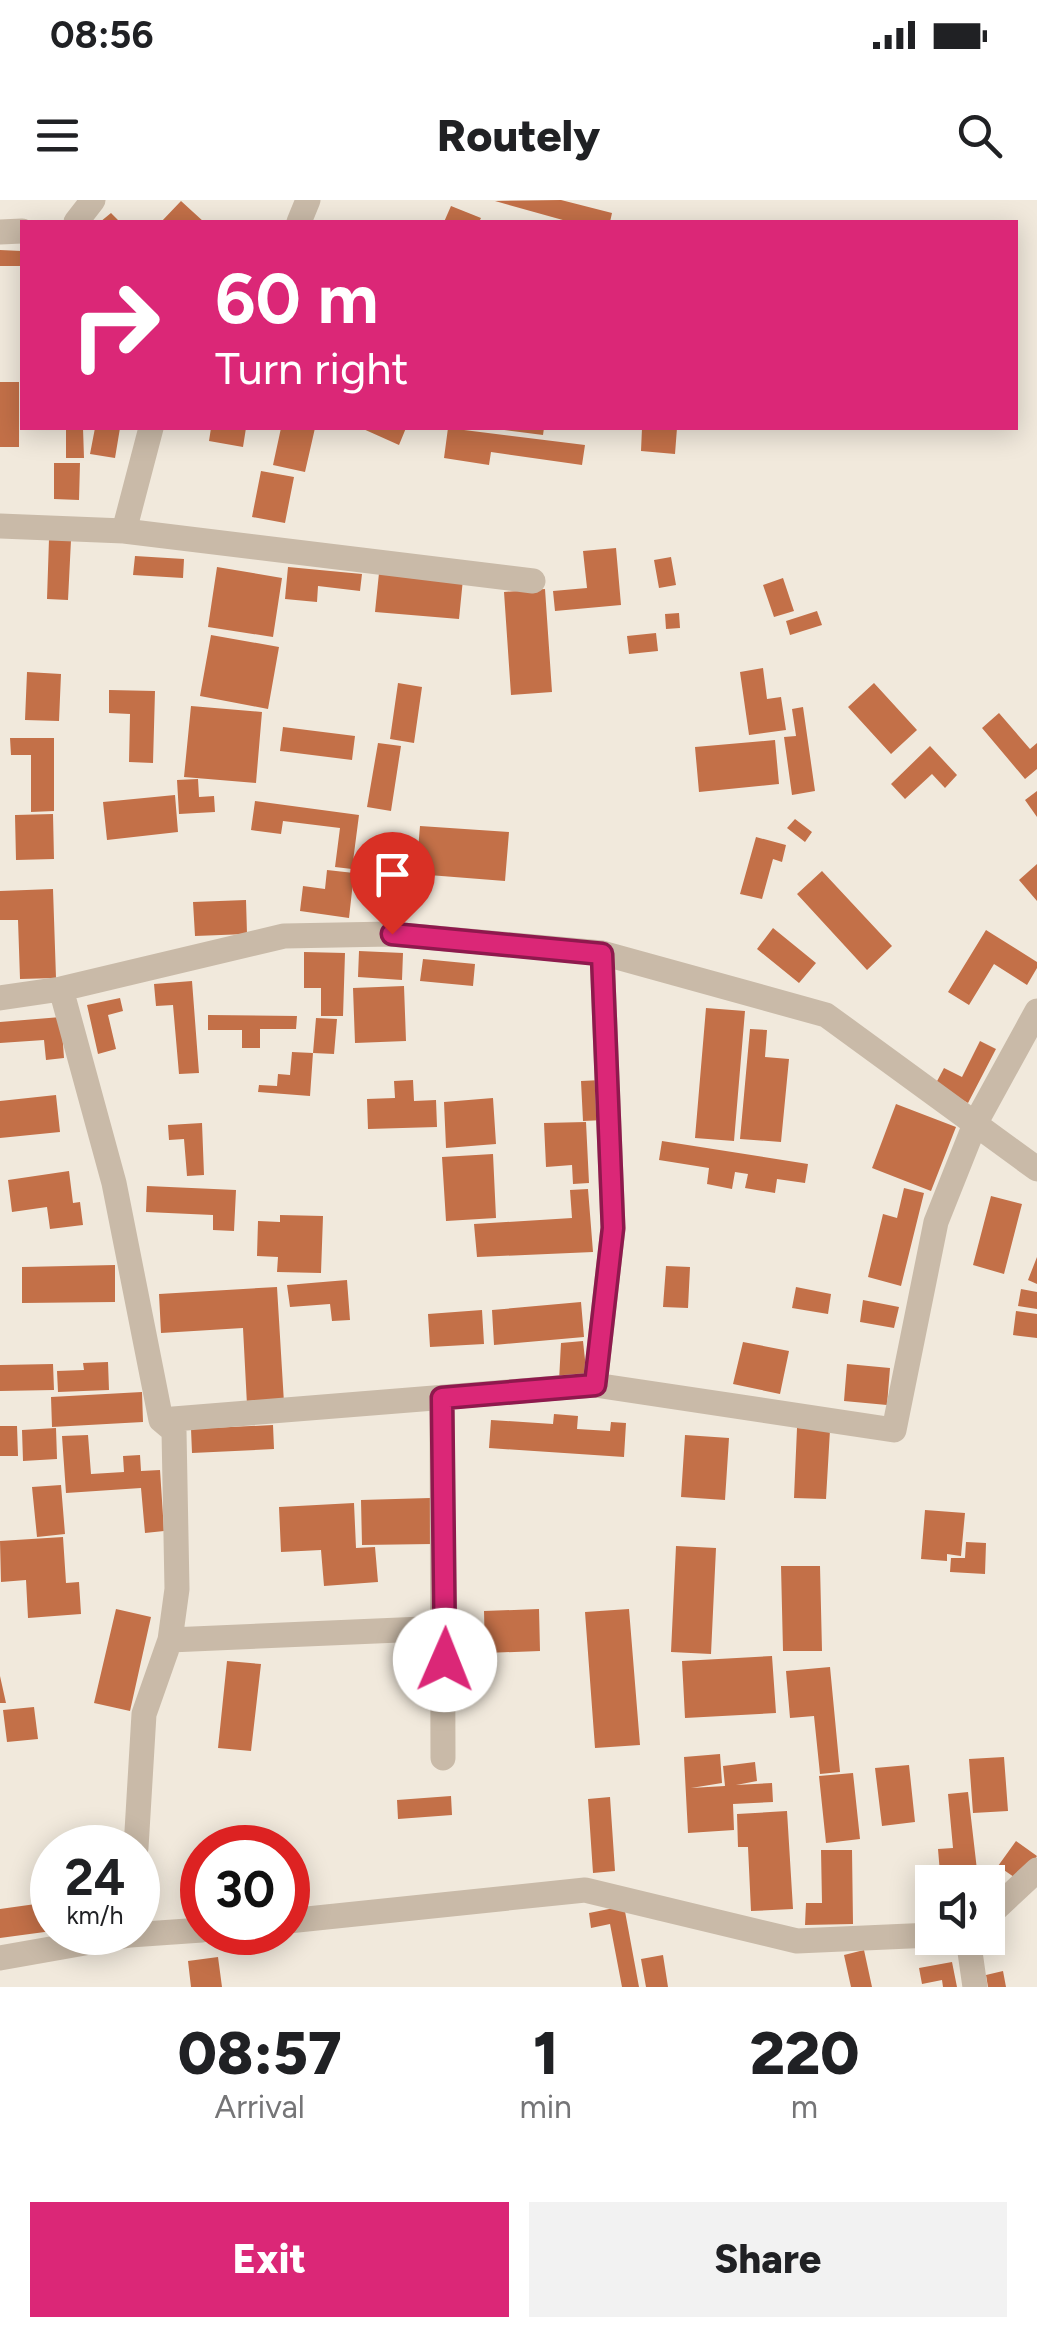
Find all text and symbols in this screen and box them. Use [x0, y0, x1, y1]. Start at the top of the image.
text: 08:56 [50, 12, 153, 58]
icon: menu [30, 108, 85, 163]
text: Routely [437, 108, 600, 162]
icon: search [952, 108, 1007, 163]
text: 60 m [215, 256, 379, 341]
icon: right [50, 260, 180, 390]
text: Turn right [215, 341, 408, 395]
pin [350, 832, 435, 935]
icon: arrive [365, 847, 420, 902]
position arrow [393, 1608, 497, 1712]
speed limit sign: 30 [180, 1825, 310, 1955]
text: 24 [65, 1847, 125, 1908]
map controls [915, 1865, 1005, 1955]
button: sound [915, 1865, 1005, 1955]
text: km/h [66, 1900, 124, 1930]
text: 08:57 [178, 2017, 342, 2089]
text: 1 [533, 2017, 558, 2089]
text: 220 [750, 2017, 859, 2089]
text: Arrival [215, 2088, 305, 2126]
text: min [519, 2088, 572, 2126]
text: m [791, 2088, 818, 2126]
button: Exit [30, 2202, 509, 2317]
button: Share [529, 2202, 1007, 2317]

